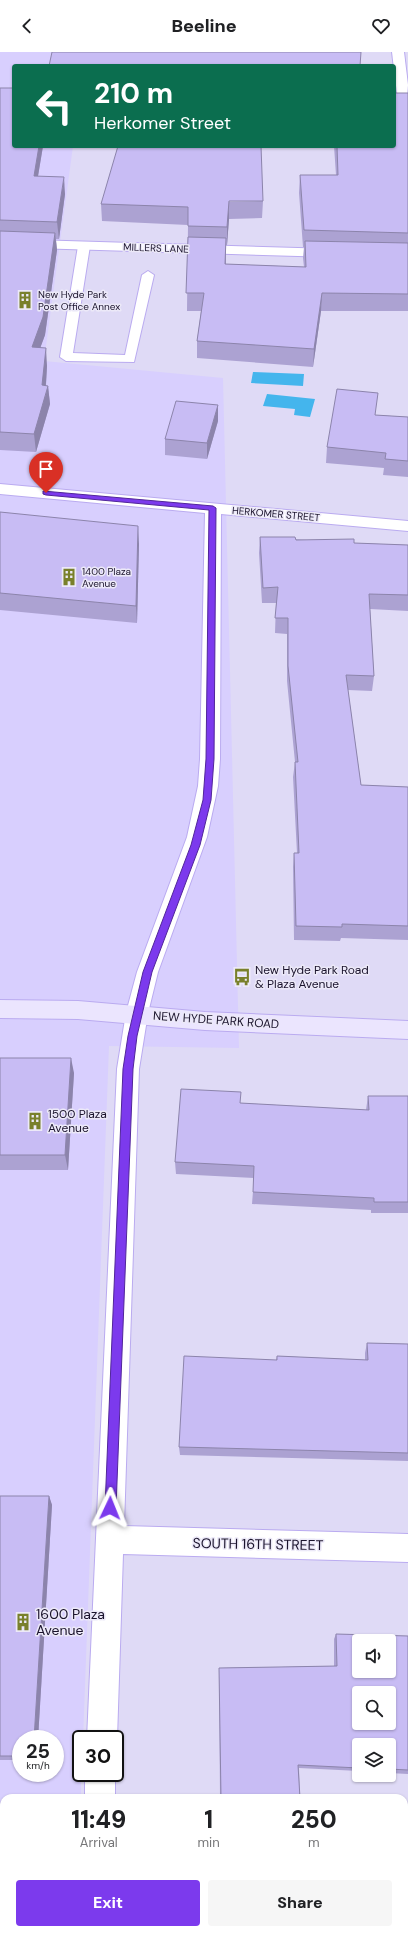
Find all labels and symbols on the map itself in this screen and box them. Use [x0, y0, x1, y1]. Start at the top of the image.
street label: MILLERS LANE [123, 240, 189, 256]
place label: New Hyde Park Post Office Annex [38, 288, 120, 313]
building icon: New Hyde Park Post Office Annex [15, 290, 35, 310]
pin [29, 452, 63, 493]
street label: HERKOMER STREET [231, 504, 321, 524]
place label: 1400 Plaza Avenue [82, 565, 131, 590]
building icon: 1400 Plaza Avenue [59, 567, 79, 587]
place label: New Hyde Park Road & Plaza Avenue [255, 962, 369, 992]
bus stop icon: New Hyde Park Road & Plaza Avenue [232, 967, 252, 987]
street label: NEW HYDE PARK ROAD [152, 1008, 280, 1032]
place label: 1500 Plaza Avenue [48, 1106, 107, 1136]
building icon: 1500 Plaza Avenue [25, 1111, 45, 1131]
position arrow [89, 1487, 131, 1529]
street label: SOUTH 16TH STREET [192, 1534, 324, 1554]
place label: 1600 Plaza Avenue [36, 1605, 105, 1639]
building icon: 1600 Plaza Avenue [13, 1612, 33, 1632]
speed limit sign: 30 [72, 1730, 124, 1782]

